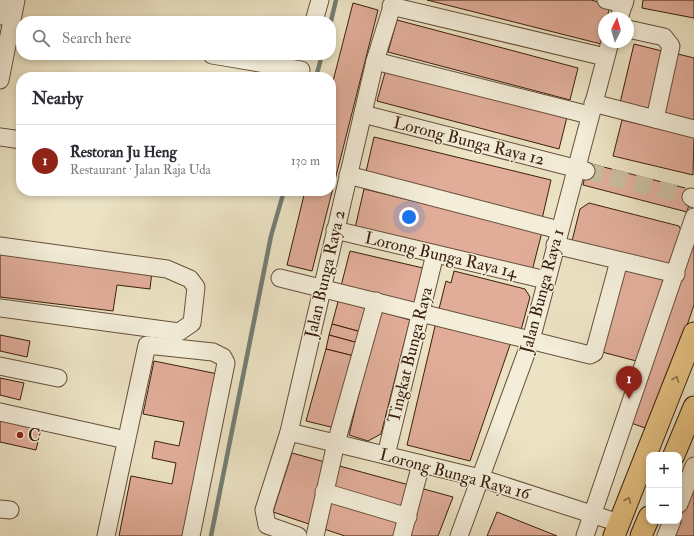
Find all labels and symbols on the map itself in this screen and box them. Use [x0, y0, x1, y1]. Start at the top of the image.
north arrow [598, 12, 634, 48]
street label: Lorong Bunga Raya 12 [391, 112, 547, 171]
your location [399, 207, 419, 227]
street label: Jalan Bunga Raya 2 [300, 208, 351, 341]
street label: Lorong Bunga Raya 14 [363, 227, 520, 284]
street label: Jalan Bunga Raya 1 [515, 227, 570, 357]
street label: Tingkat Bunga Raya [383, 284, 438, 425]
pin: 1 [616, 366, 642, 399]
one-way arrow [671, 375, 679, 383]
place label: C [28, 425, 40, 446]
marker: C [15, 430, 25, 440]
street label: Lorong Bunga Raya 16 [377, 444, 534, 506]
one-way arrow [624, 496, 632, 503]

